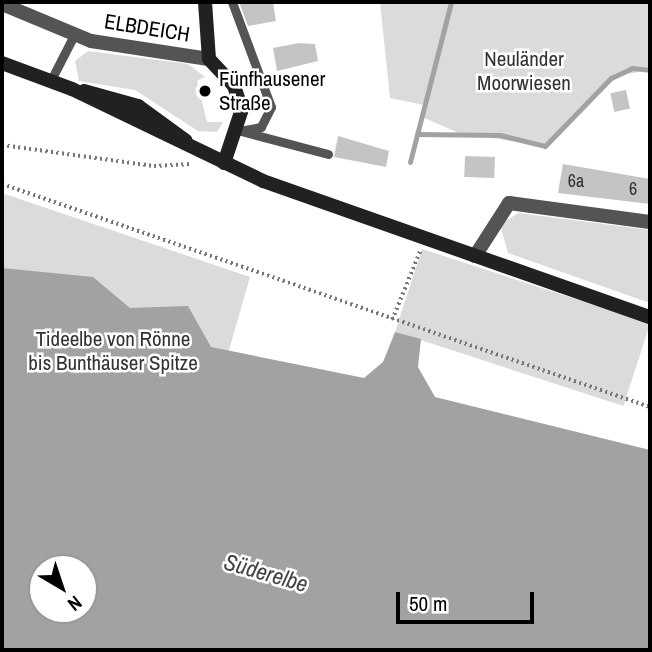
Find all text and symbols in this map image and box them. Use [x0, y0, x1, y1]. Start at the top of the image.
street label: ELBDEICH [102, 9, 192, 47]
park label: Neuländer Moorwiesen [477, 46, 571, 96]
place label: Fünfhausener Straße [219, 66, 325, 116]
marker: Fünfhausener Straße [197, 83, 213, 99]
house number: 6a [568, 170, 584, 192]
house number: 6 [629, 178, 637, 200]
park label: Tideelbe von Rönne bis Bunthäuser Spitze [28, 326, 198, 376]
water label: Süderelbe [221, 548, 311, 598]
north arrow [28, 554, 98, 624]
scale bar [400, 578, 538, 622]
text: 50 m [409, 589, 447, 618]
text: N [62, 590, 88, 617]

